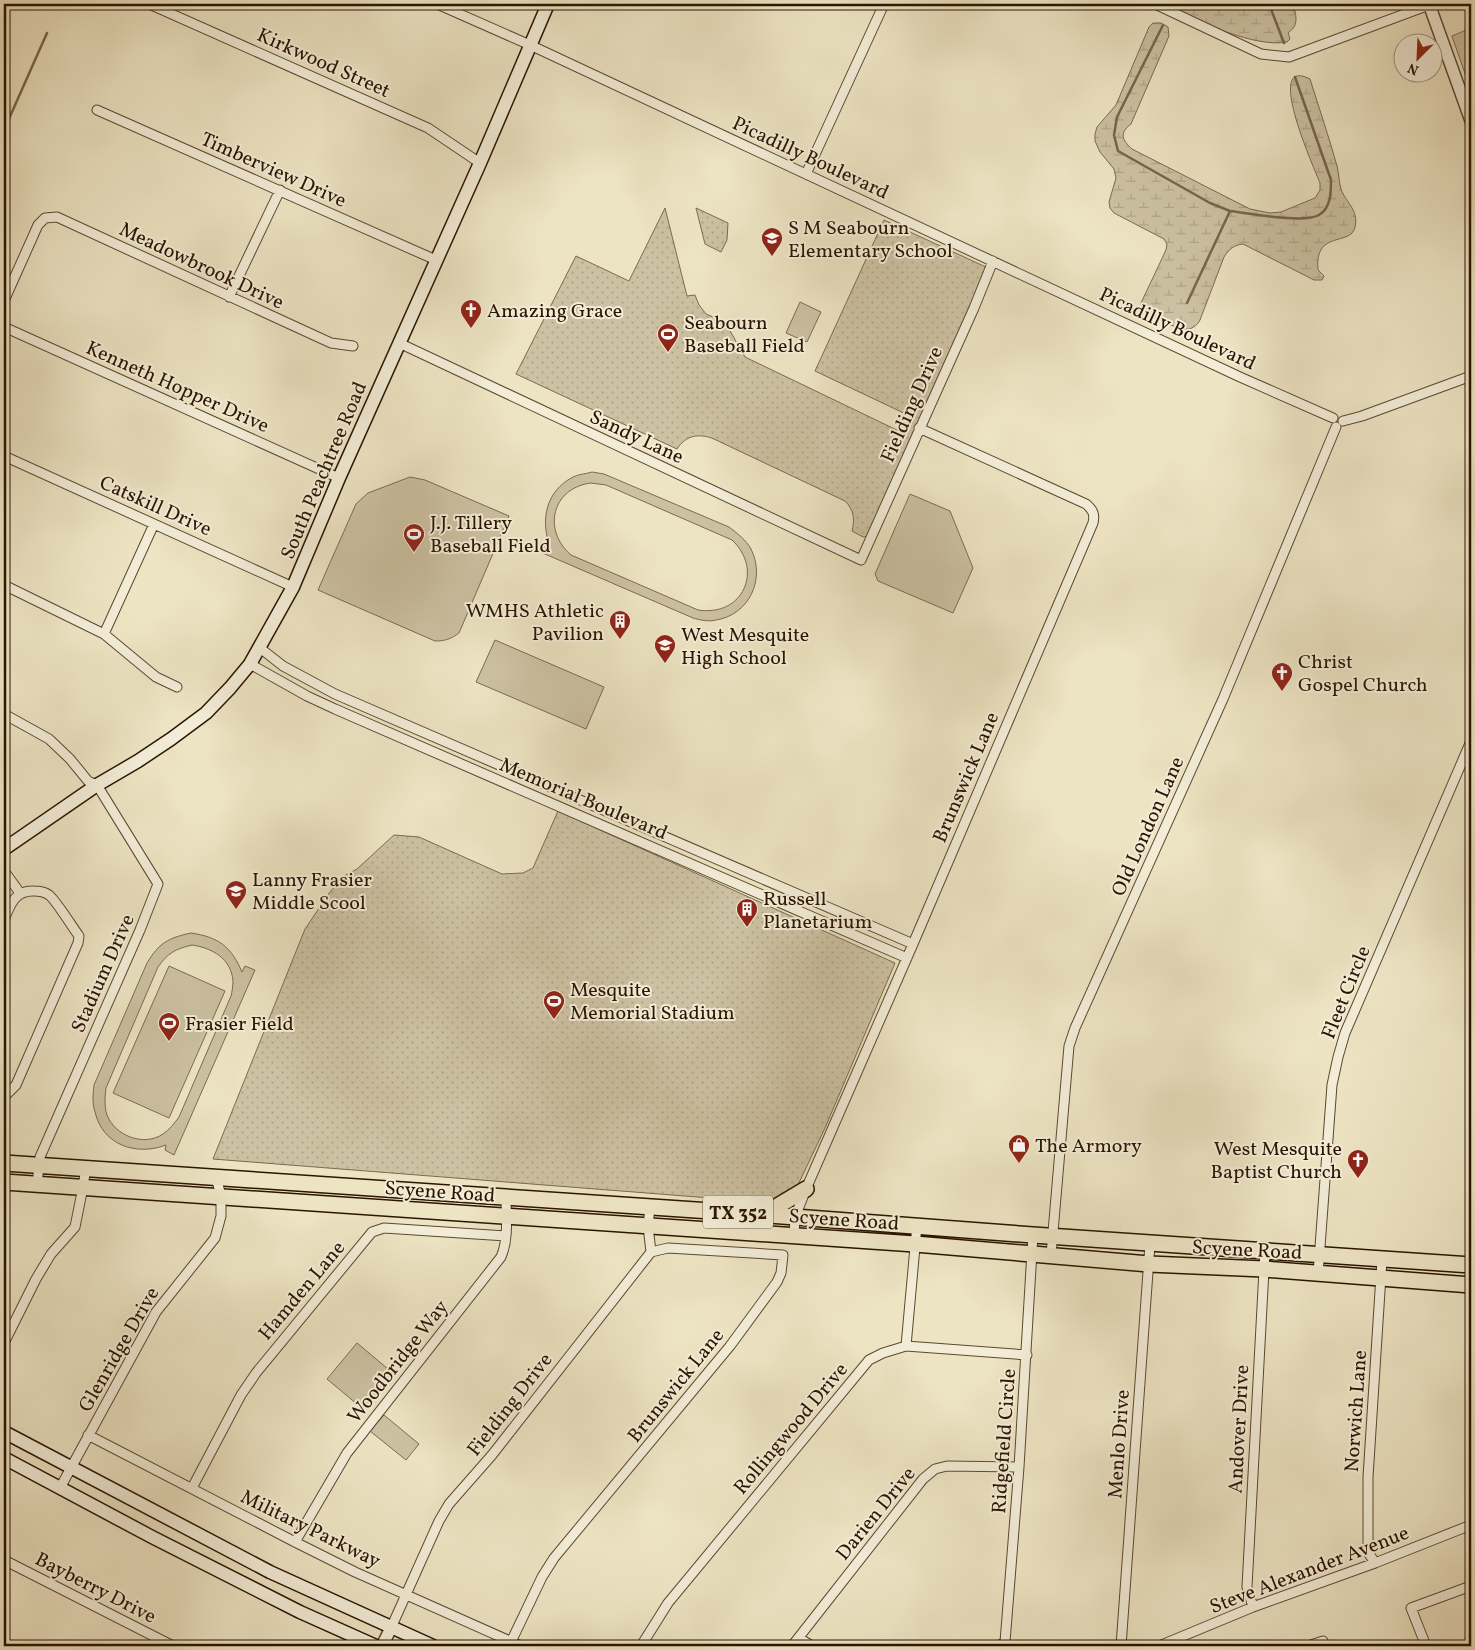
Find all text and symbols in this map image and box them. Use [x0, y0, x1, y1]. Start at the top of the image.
street label: Kirkwood Street [252, 22, 394, 106]
north arrow [1392, 32, 1442, 82]
text: N [1405, 58, 1422, 79]
street label: Picadilly Boulevard [727, 110, 893, 207]
street label: Timberview Drive [196, 126, 351, 216]
place label: S M Seabourn Elementary School [788, 215, 953, 266]
street label: Meadowbrook Drive [114, 216, 288, 317]
school or university icon: S M Seabourn Elementary School [760, 226, 784, 257]
street label: Picadilly Boulevard [1094, 281, 1260, 378]
church icon: Amazing Grace [459, 298, 483, 329]
place label: Amazing Grace [487, 298, 622, 326]
place label: Seabourn Baseball Field [684, 310, 805, 361]
sports icon: Seabourn Baseball Field [656, 322, 680, 353]
street label: Kenneth Hopper Drive [81, 335, 273, 441]
street label: Fielding Drive [875, 342, 951, 467]
street label: South Peachtree Road [275, 378, 375, 564]
street label: Sandy Lane [584, 404, 688, 472]
street label: Catskill Drive [95, 470, 216, 544]
place label: J.J. Tillery Baseball Field [430, 510, 551, 561]
sports icon: J.J. Tillery Baseball Field [402, 522, 426, 553]
place label: WMHS Athletic Pavilion [466, 598, 604, 649]
building icon: WMHS Athletic Pavilion [608, 609, 632, 640]
place label: West Mesquite High School [681, 622, 809, 673]
school or university icon: West Mesquite High School [653, 633, 677, 664]
place label: Christ Gospel Church [1298, 649, 1428, 700]
church icon: Christ Gospel Church [1270, 661, 1294, 692]
street label: Brunswick Lane [927, 708, 1007, 848]
street label: Memorial Boulevard [495, 752, 672, 848]
street label: Old London Lane [1106, 753, 1192, 901]
place label: Lanny Frasier Middle Scool [252, 867, 372, 918]
school or university icon: Lanny Frasier Middle Scool [224, 879, 248, 910]
place label: Russell Planetarium [763, 886, 872, 937]
building icon: Russell Planetarium [735, 897, 759, 928]
street label: Stadium Drive [65, 910, 142, 1038]
street label: Fleet Circle [1315, 942, 1378, 1044]
place label: Mesquite Memorial Stadium [570, 977, 735, 1028]
sports icon: Mesquite Memorial Stadium [542, 989, 566, 1020]
sports icon: Frasier Field [157, 1011, 181, 1042]
place label: Frasier Field [185, 1011, 294, 1039]
shop icon: The Armory [1007, 1133, 1031, 1164]
place label: The Armory [1035, 1133, 1142, 1161]
place label: West Mesquite Baptist Church [1211, 1136, 1342, 1187]
church icon: West Mesquite Baptist Church [1346, 1148, 1370, 1179]
street label: Scyene Road [384, 1175, 496, 1211]
road number: TX 352 [703, 1196, 773, 1228]
street label: Scyene Road [788, 1203, 900, 1239]
street label: Scyene Road [1191, 1234, 1303, 1268]
street label: Hamden Lane [253, 1236, 352, 1347]
street label: Glenridge Drive [73, 1282, 167, 1418]
street label: Woodbridge Way [341, 1295, 456, 1430]
street label: Brunswick Lane [622, 1323, 731, 1449]
street label: Fielding Drive [461, 1348, 560, 1463]
street label: Norwich Lane [1339, 1349, 1375, 1473]
street label: Rollingwood Drive [728, 1357, 855, 1501]
street label: Andover Drive [1223, 1364, 1257, 1494]
street label: Ridgefield Circle [986, 1368, 1024, 1515]
street label: Menlo Drive [1102, 1389, 1138, 1500]
street label: Darien Drive [830, 1461, 923, 1567]
street label: Military Parkway [235, 1484, 385, 1576]
street label: Steve Alexander Avenue [1206, 1520, 1413, 1622]
street label: Bayberry Drive [30, 1546, 161, 1631]

